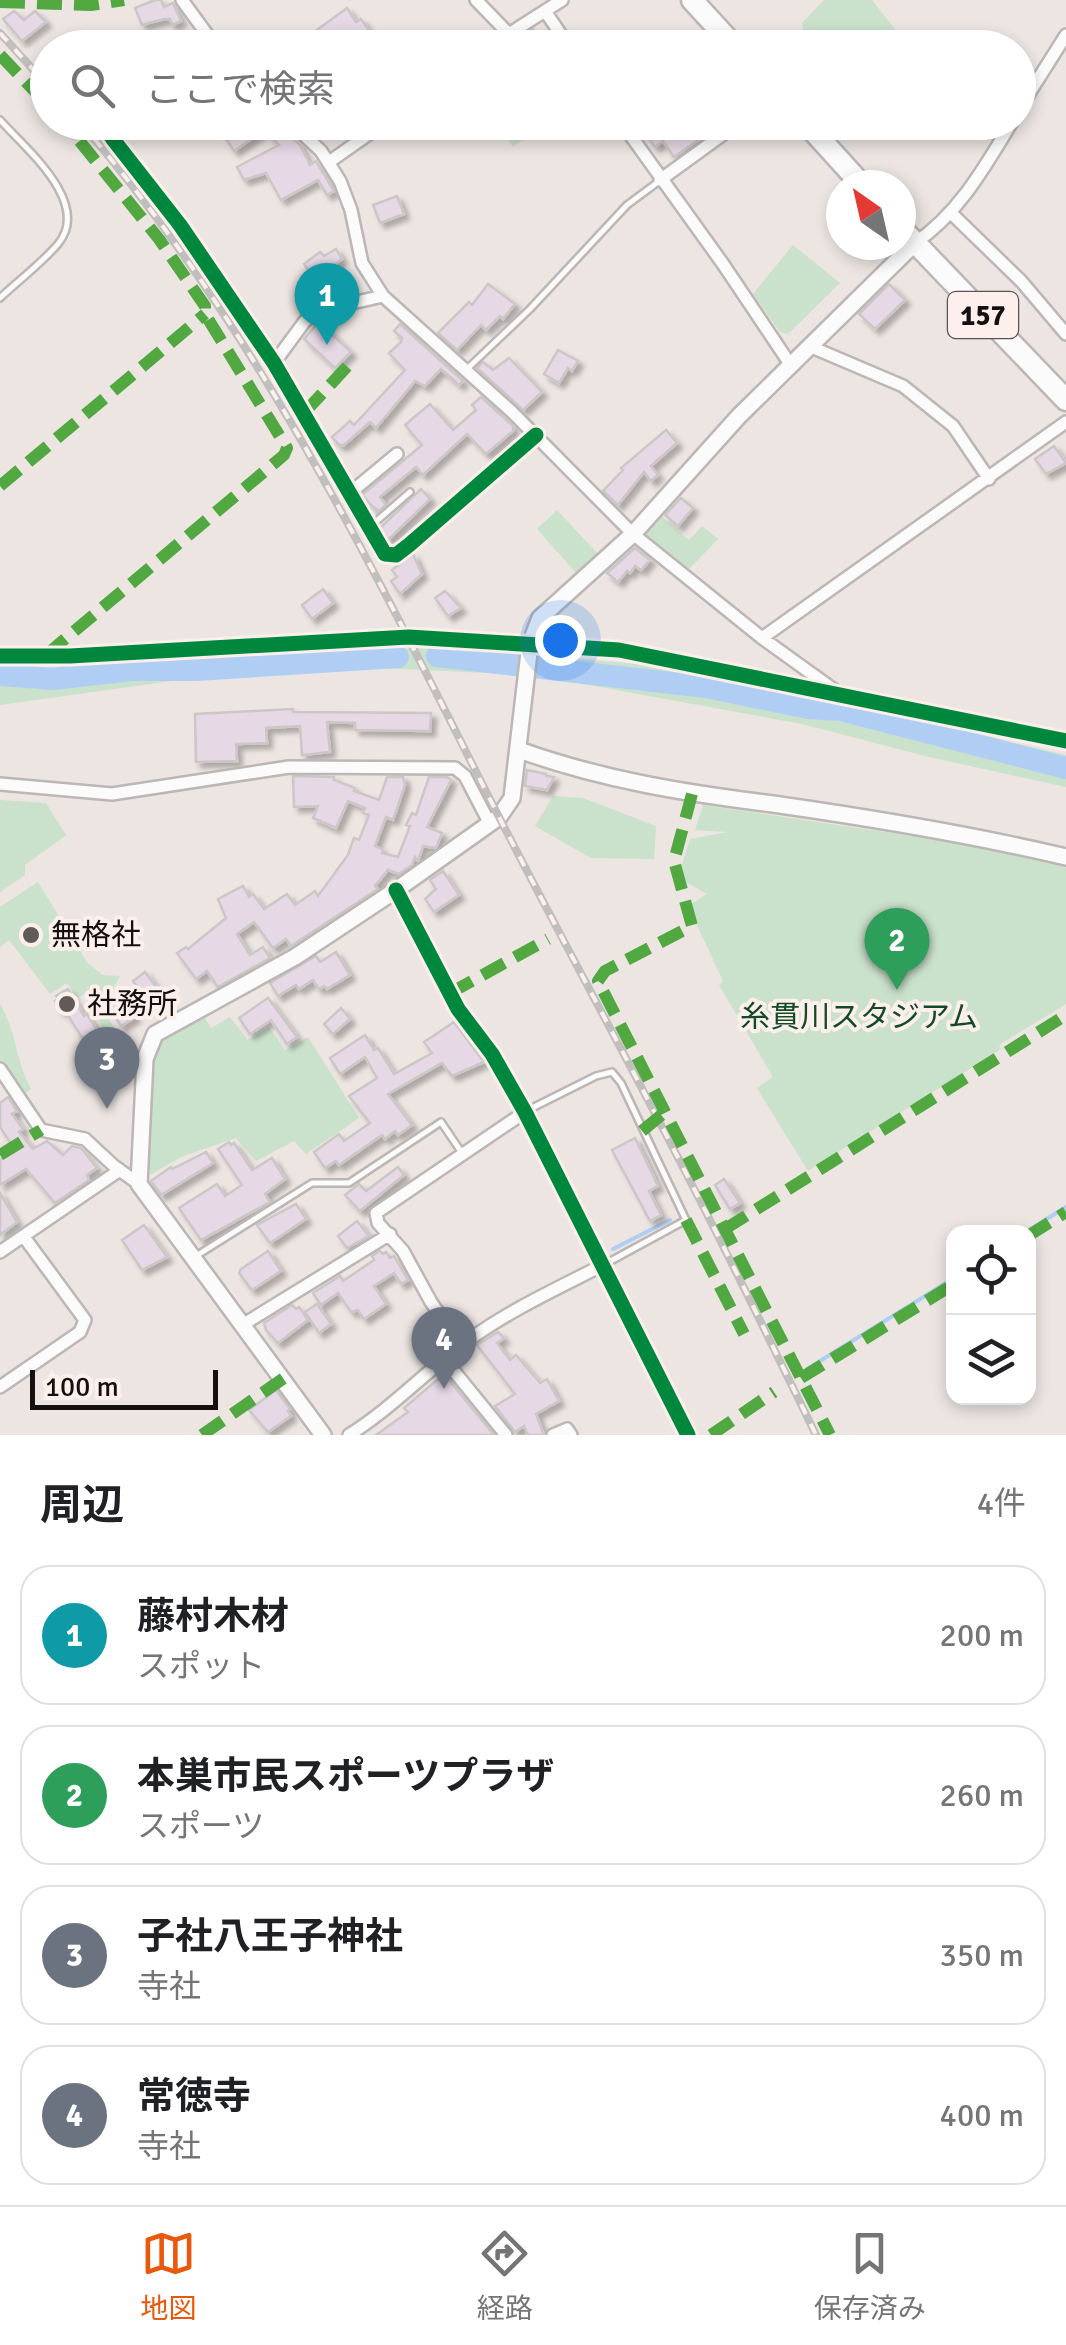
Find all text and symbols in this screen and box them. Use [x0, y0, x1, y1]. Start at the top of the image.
search box [30, 30, 1036, 140]
icon: search [65, 58, 120, 113]
text: ここで検索 [145, 66, 335, 113]
north arrow [826, 170, 916, 260]
pin: 1 [294, 262, 360, 345]
road number: 157 [948, 292, 1018, 338]
your location [535, 615, 586, 666]
pin: 2 [864, 908, 930, 990]
place label: 無格社 [51, 917, 141, 954]
marker: 無格社 [20, 924, 42, 946]
place label: 社務所 [87, 986, 177, 1023]
marker: 社務所 [56, 993, 78, 1015]
park label: 糸貫川スタジアム [740, 999, 978, 1036]
pin: 3 [74, 1026, 140, 1109]
map controls [946, 1225, 1036, 1405]
button: locate [946, 1225, 1036, 1315]
pin: 4 [412, 1306, 476, 1389]
button: layers [946, 1315, 1036, 1405]
scale bar [30, 1365, 218, 1410]
text: 100 m [45, 1370, 119, 1404]
text: 周辺 [40, 1480, 124, 1531]
text: 4件 [977, 1484, 1026, 1523]
text: 藤村木材 [137, 1593, 289, 1640]
text: 1 [66, 1616, 83, 1655]
text: 200 m [940, 1616, 1024, 1655]
text: スポット [137, 1647, 265, 1686]
text: 本巣市民スポーツプラザ [137, 1753, 554, 1800]
text: 2 [66, 1776, 83, 1815]
text: 260 m [940, 1776, 1024, 1815]
text: スポーツ [137, 1807, 264, 1846]
text: 子社八王子神社 [137, 1913, 403, 1960]
text: 3 [66, 1936, 83, 1975]
text: 350 m [940, 1936, 1024, 1975]
text: 寺社 [137, 1967, 201, 2006]
text: 常徳寺 [137, 2073, 251, 2120]
text: 4 [66, 2096, 83, 2135]
text: 400 m [940, 2096, 1024, 2135]
text: 寺社 [137, 2127, 201, 2166]
tab: 地図 [140, 2226, 196, 2326]
tab: 経路 [477, 2226, 533, 2326]
tab: 保存済み [814, 2226, 926, 2326]

